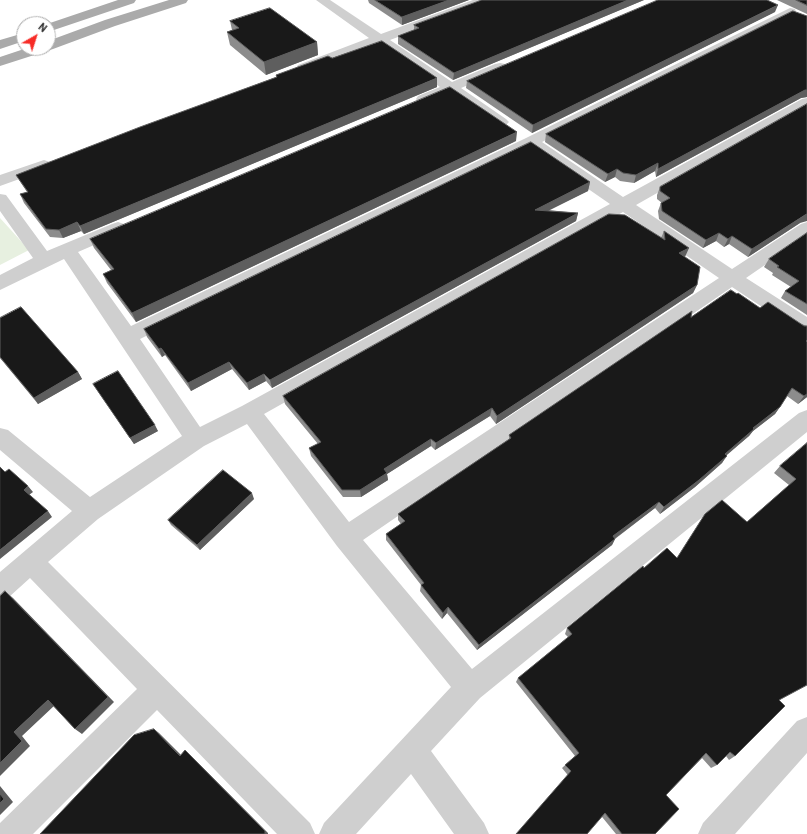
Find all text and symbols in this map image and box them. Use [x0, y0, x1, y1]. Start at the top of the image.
north arrow [16, 16, 56, 56]
text: N [36, 20, 50, 34]

